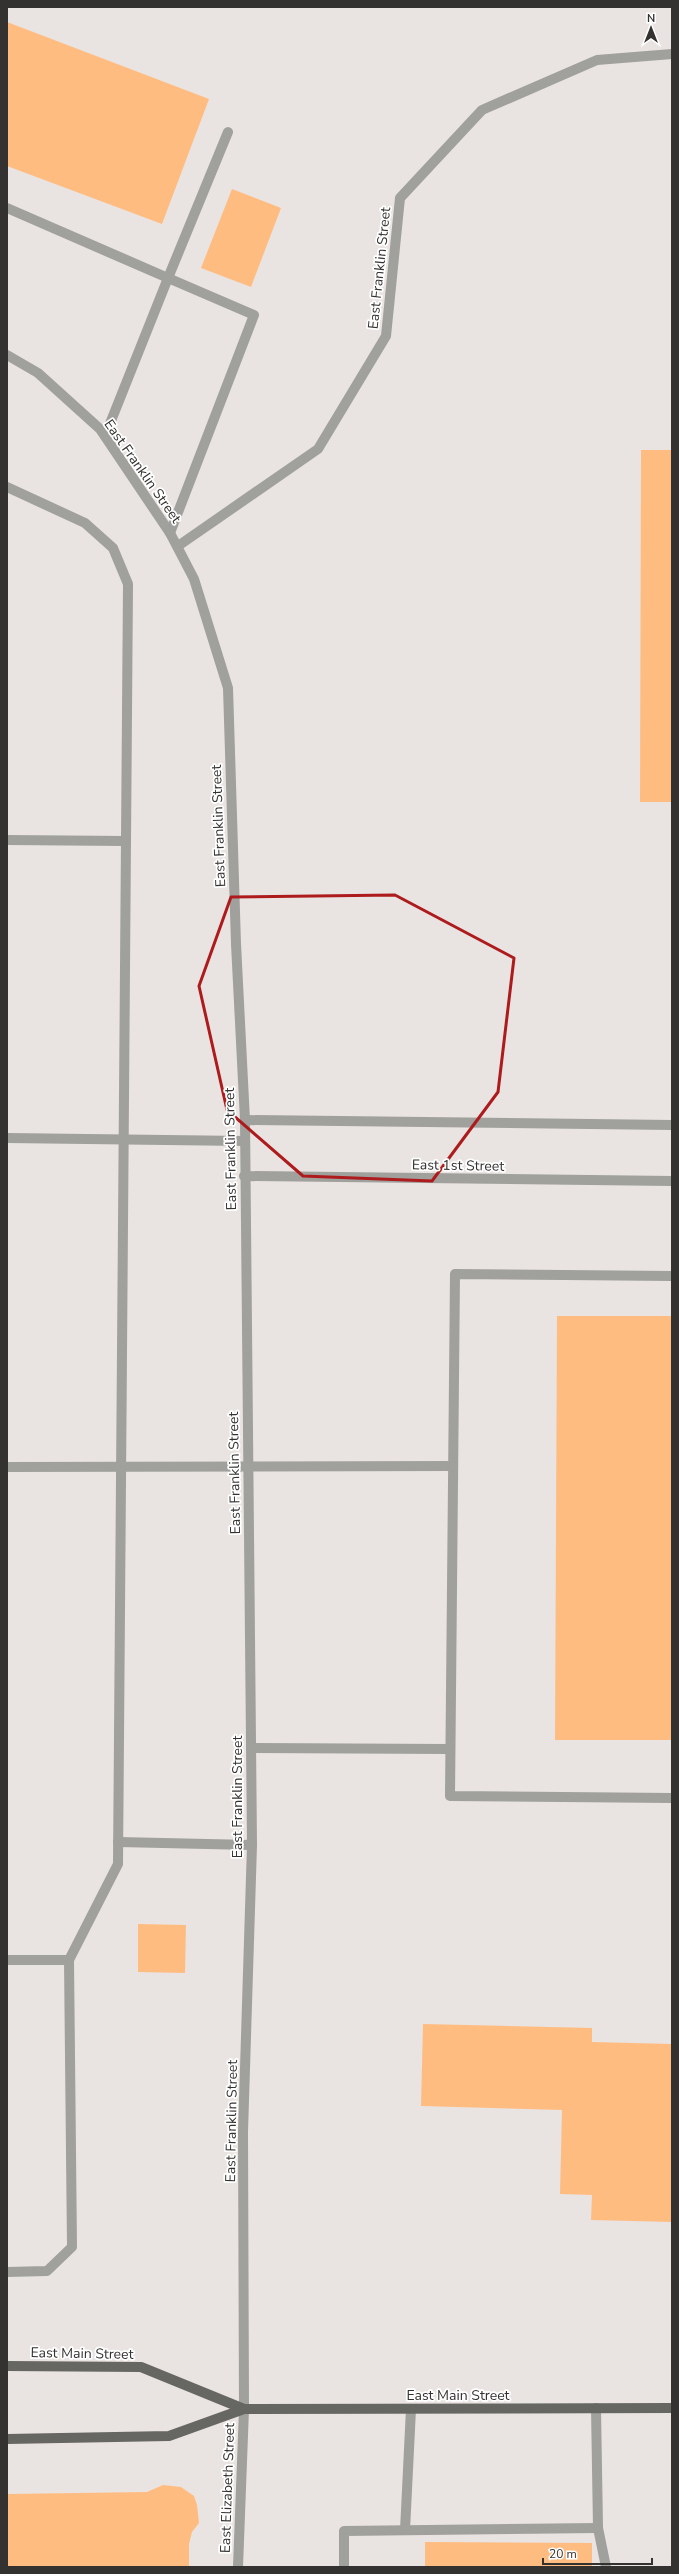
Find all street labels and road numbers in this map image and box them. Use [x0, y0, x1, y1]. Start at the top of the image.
street label: East Franklin Street [364, 206, 395, 330]
street label: East Franklin Street [100, 416, 186, 527]
street label: East Franklin Street [207, 764, 230, 888]
street label: East Franklin Street [220, 1087, 241, 1210]
street label: East 1st Street [412, 1155, 504, 1176]
street label: East Franklin Street [224, 1411, 245, 1534]
street label: East Franklin Street [228, 1736, 247, 1858]
street label: East Franklin Street [221, 2059, 242, 2182]
street label: East Main Street [30, 2343, 134, 2364]
street label: East Main Street [406, 2386, 510, 2405]
street label: East Elizabeth Street [216, 2422, 239, 2553]

